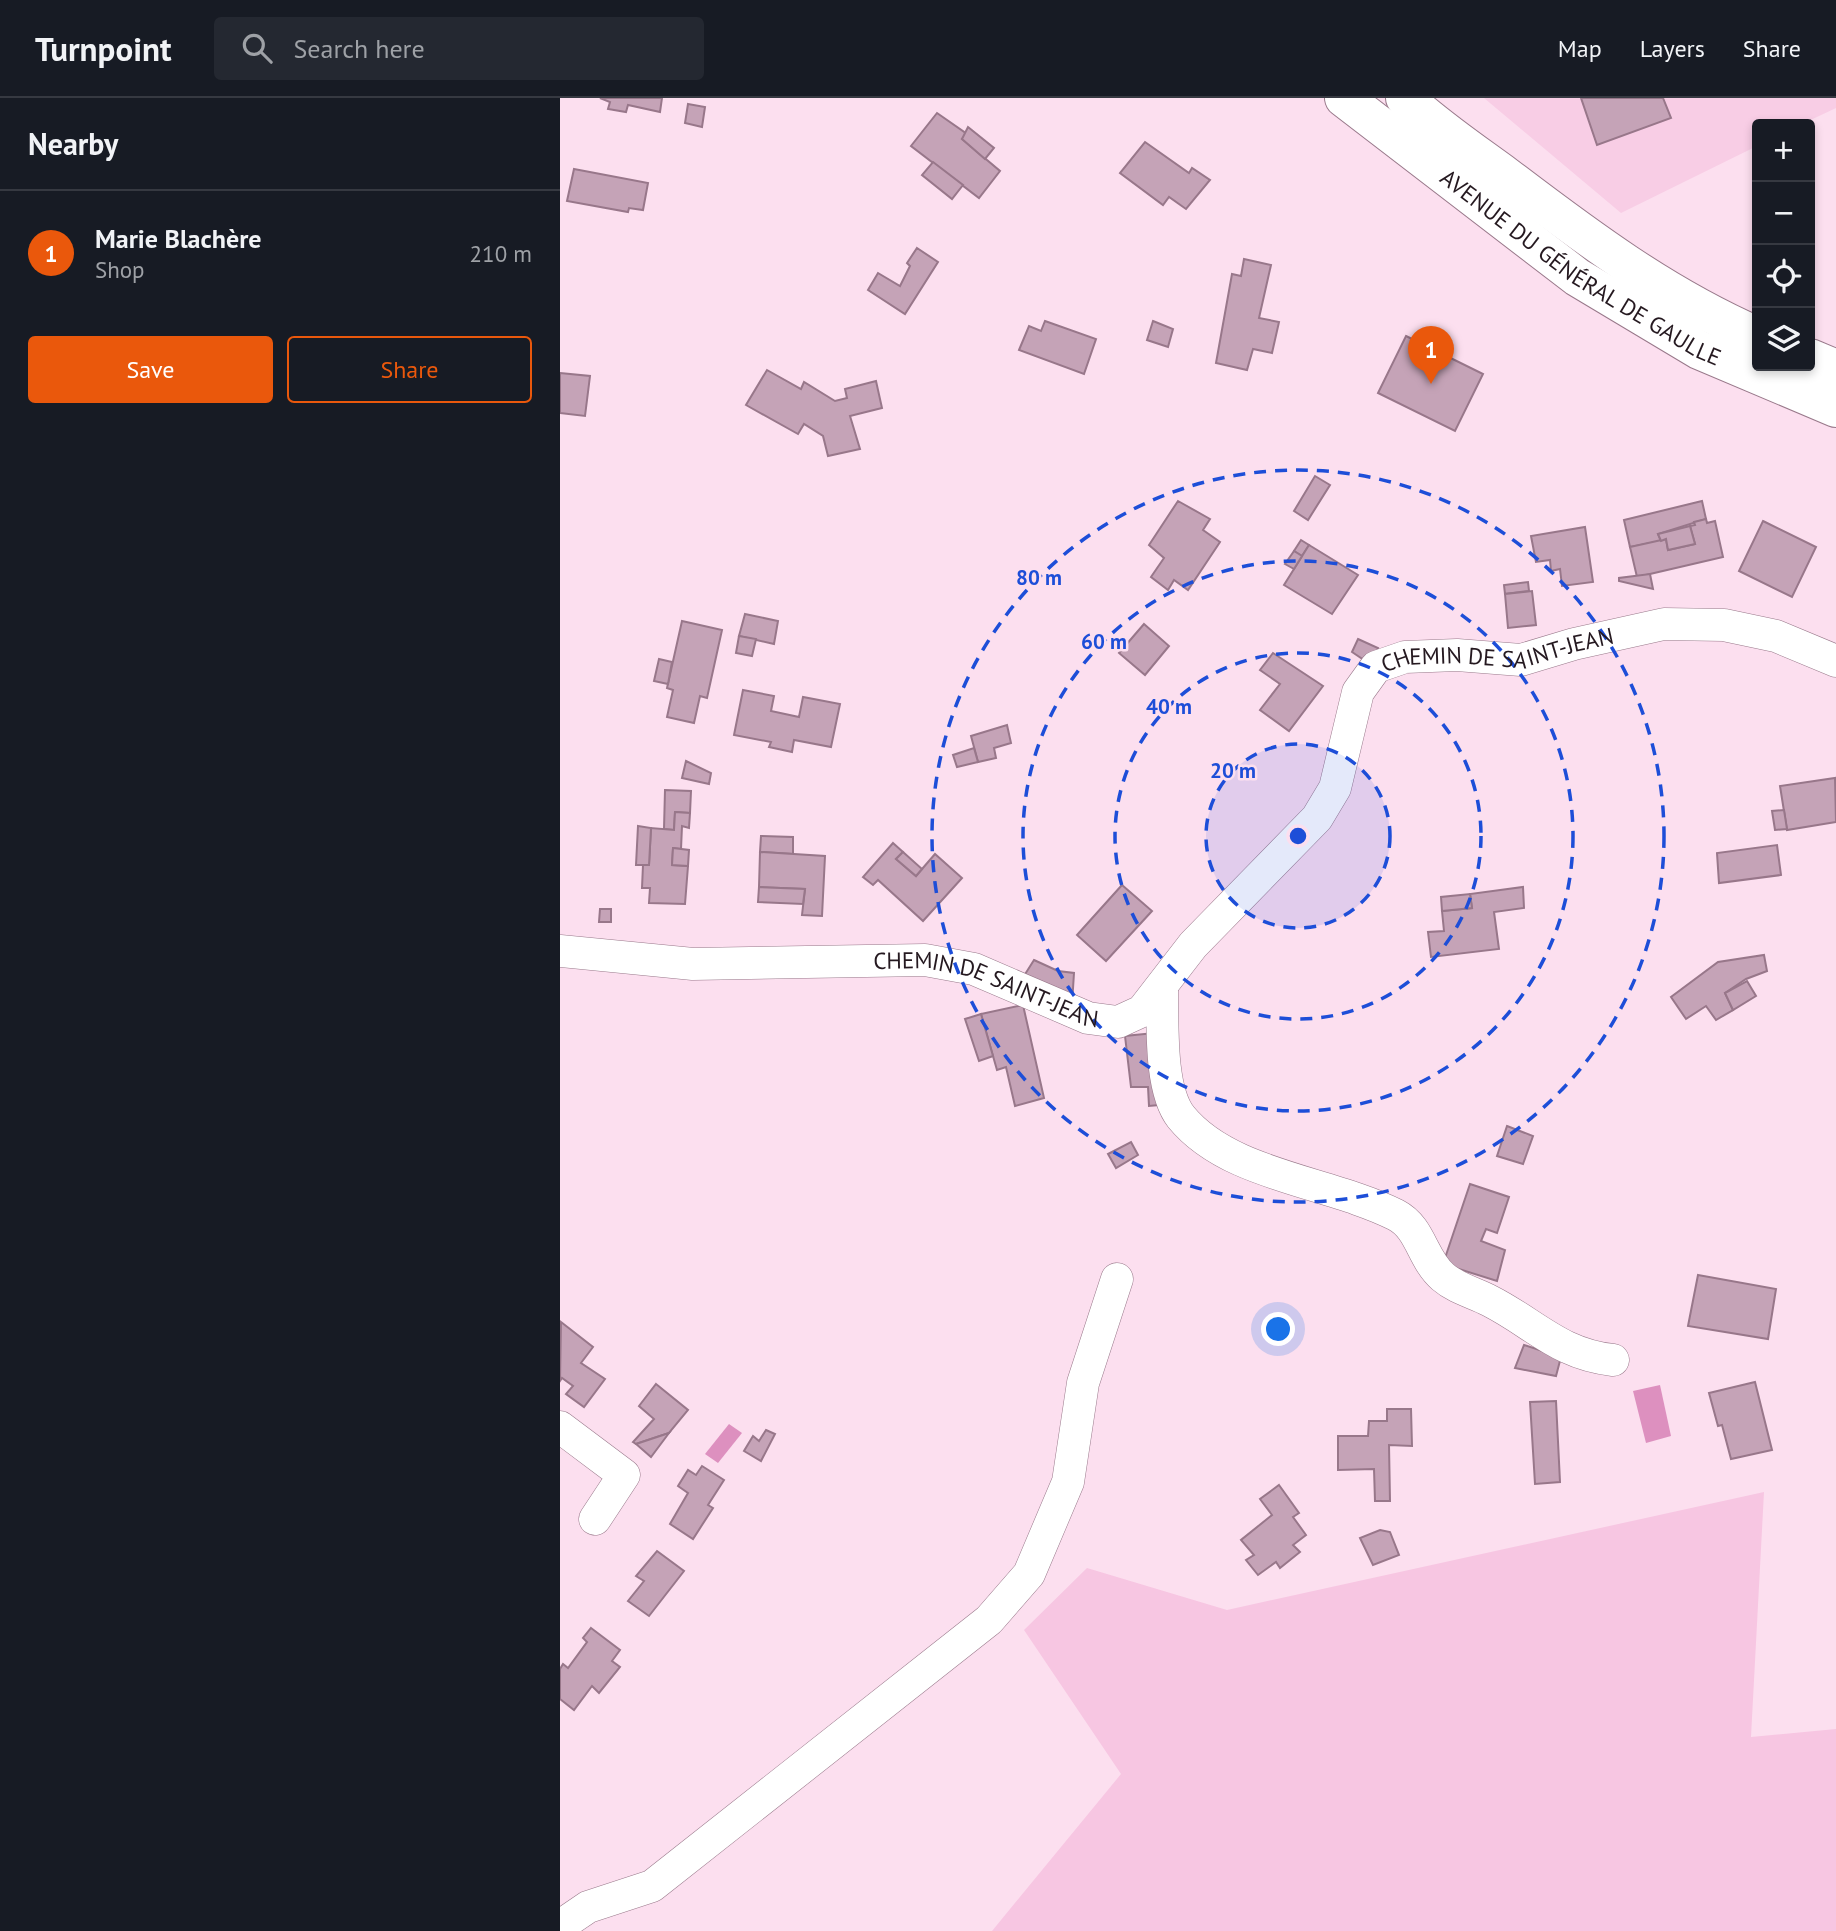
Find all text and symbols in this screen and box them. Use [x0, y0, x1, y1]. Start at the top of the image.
search box [214, 17, 704, 80]
text: Turnpoint [35, 27, 172, 70]
icon: search [238, 29, 276, 67]
text: Search here [294, 32, 425, 65]
text: Map [1558, 33, 1602, 64]
text: Layers [1640, 33, 1705, 64]
text: Share [1743, 33, 1801, 64]
map controls [1752, 119, 1815, 371]
button: + [1752, 119, 1815, 182]
text: Nearby [28, 124, 118, 163]
street label: AVENUE DU GÉNÉRAL DE GAULLE [1435, 163, 1726, 372]
button: − [1752, 182, 1815, 245]
text: Marie Blachère [95, 222, 261, 255]
text: 1 [44, 239, 58, 268]
text: 210 m [470, 239, 532, 268]
button: locate [1752, 245, 1815, 308]
text: Shop [95, 255, 145, 284]
button: layers [1752, 308, 1815, 371]
pin: 1 [1408, 326, 1454, 384]
button: Save [28, 336, 273, 403]
button: Share [287, 336, 532, 403]
text: 80 m [1016, 564, 1062, 591]
street label: CHEMIN DE SAINT-JEAN [1377, 621, 1616, 678]
text: 60 m [1081, 628, 1127, 655]
text: 40 m [1146, 693, 1192, 720]
text: 20 m [1210, 757, 1256, 784]
centre of rings [1286, 824, 1310, 848]
street label: CHEMIN DE SAINT-JEAN [873, 945, 1100, 1033]
your location [1261, 1312, 1295, 1346]

